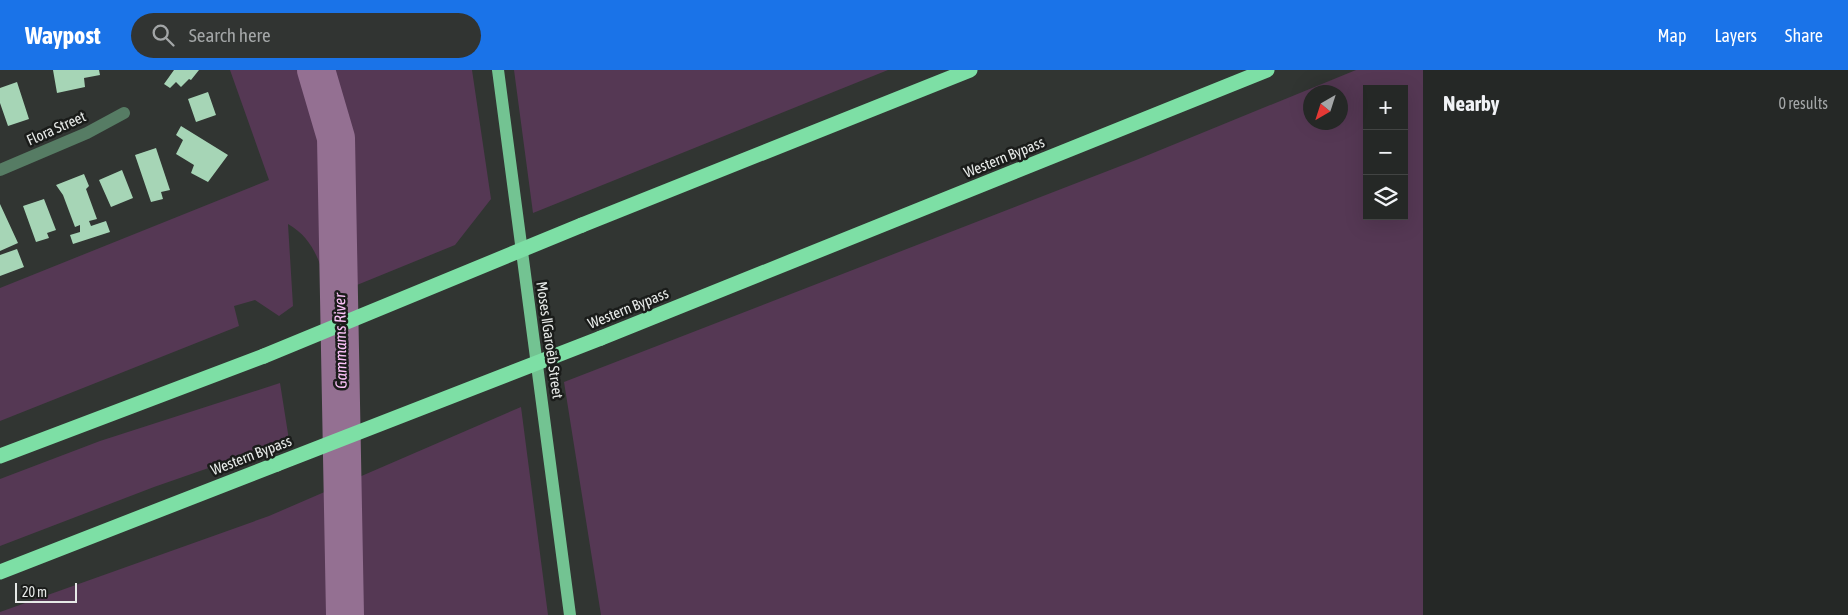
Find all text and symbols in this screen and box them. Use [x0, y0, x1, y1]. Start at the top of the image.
search box [131, 13, 481, 58]
icon: search [149, 21, 177, 49]
text: Waypost [25, 22, 101, 49]
text: Search here [189, 24, 271, 46]
text: Map [1657, 25, 1686, 46]
text: Layers [1714, 25, 1757, 46]
text: Share [1785, 25, 1823, 46]
north arrow [1303, 85, 1348, 130]
map controls [1363, 85, 1408, 220]
button: + [1363, 85, 1408, 130]
text: Nearby [1443, 91, 1499, 115]
text: 0 results [1778, 94, 1828, 112]
street label: Flora Street [24, 107, 88, 149]
button: − [1363, 130, 1408, 175]
street label: Western Bypass [961, 133, 1047, 181]
button: layers [1363, 175, 1408, 220]
street label: Moses ǁGaroëb Street [533, 280, 567, 400]
street label: Western Bypass [585, 284, 671, 332]
water label: Gammams River [330, 292, 350, 389]
street label: Western Bypass [208, 432, 294, 478]
scale bar [15, 580, 78, 603]
text: 20 m [22, 584, 47, 600]

